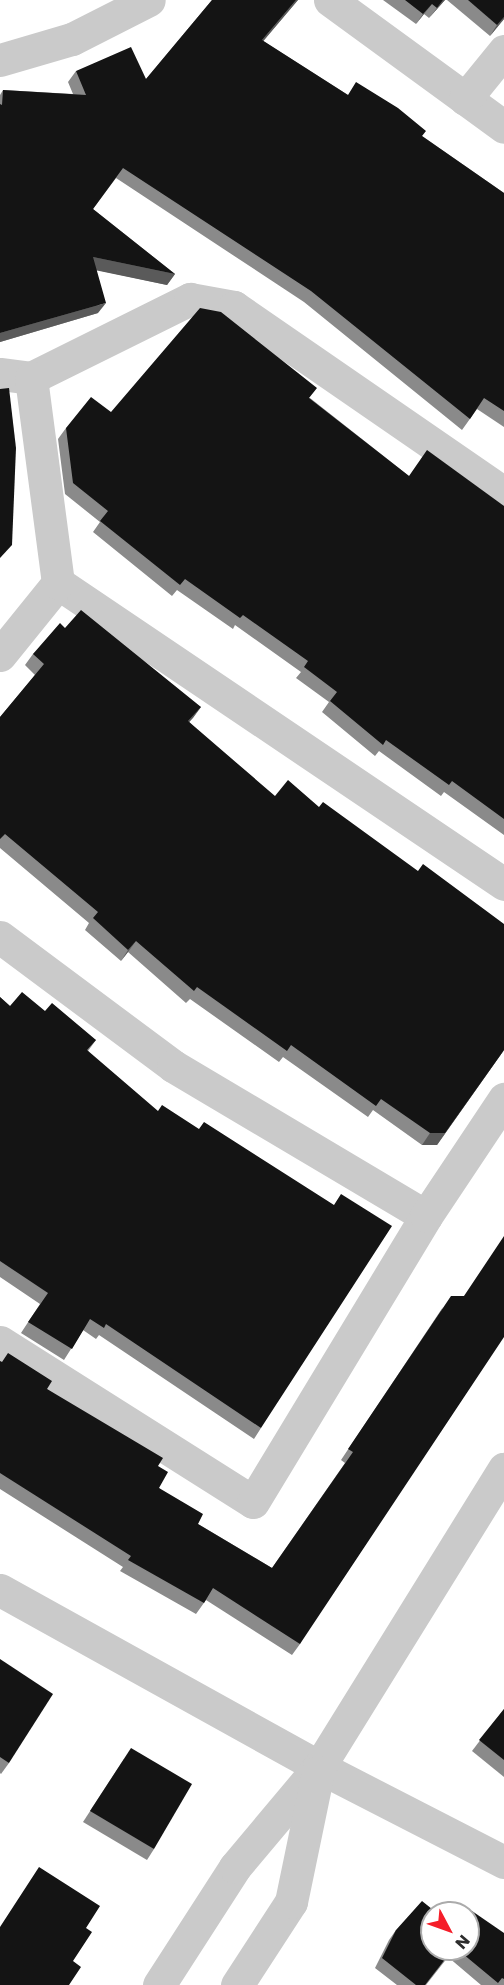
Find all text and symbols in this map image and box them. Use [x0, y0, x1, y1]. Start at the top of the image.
north arrow [420, 1901, 480, 1961]
text: N [450, 1930, 475, 1954]

